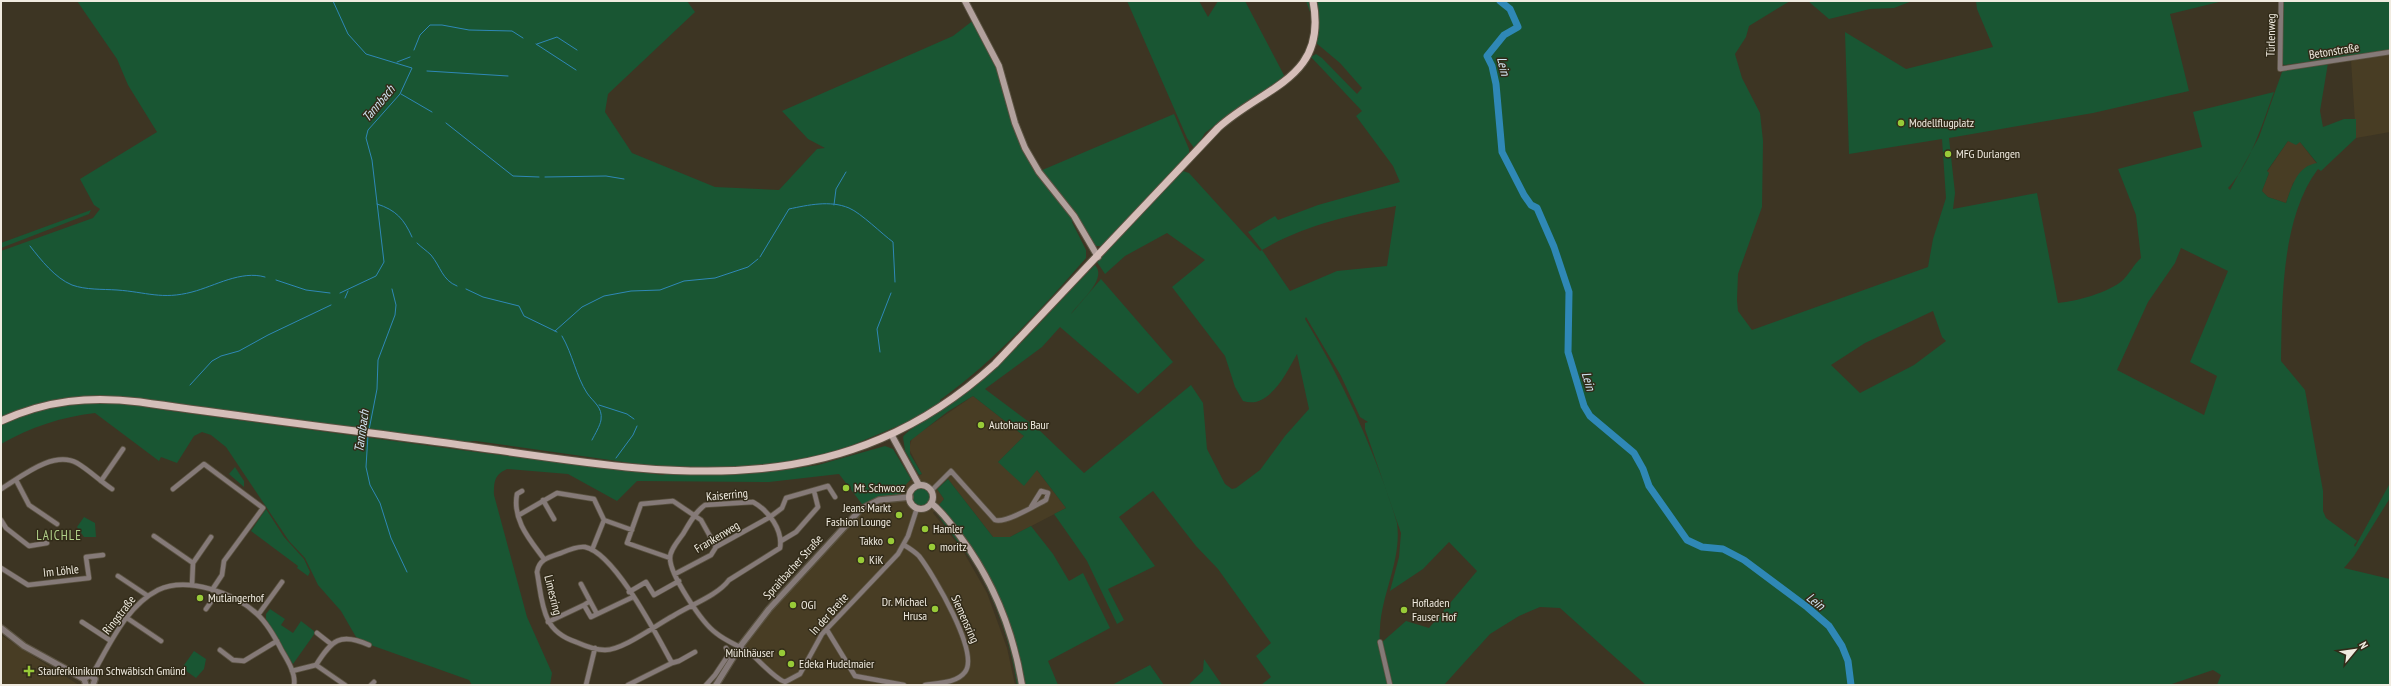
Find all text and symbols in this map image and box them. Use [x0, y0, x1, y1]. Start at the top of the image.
street label: Türlenweg [2263, 13, 2278, 57]
street label: Betonstraße [2308, 39, 2360, 62]
water label: Lein [1493, 55, 1514, 79]
water label: Tannbach [358, 81, 399, 125]
place label: Modellflugplatz [1909, 115, 1974, 130]
marker: Modellflugplatz [1896, 118, 1906, 128]
place label: MFG Durlangen [1956, 146, 2020, 161]
marker: MFG Durlangen [1943, 149, 1953, 159]
water label: Lein [1578, 370, 1600, 394]
water label: Tannbach [350, 408, 373, 453]
place label: Autohaus Baur [989, 417, 1050, 432]
marker: Autohaus Baur [976, 420, 986, 430]
place label: Mt. Schwooz [854, 480, 905, 495]
marker: Mt. Schwooz [841, 483, 851, 493]
street label: Kaiserring [706, 485, 748, 504]
place label: Jeans Markt Fashion Lounge [826, 500, 892, 529]
marker: Jeans Markt Fashion Lounge [894, 510, 904, 520]
street label: Frankenweg [691, 517, 742, 556]
place label: Hamler [933, 521, 964, 536]
marker: Hamler [920, 524, 930, 534]
district label: LAICHLE [36, 527, 82, 544]
street label: Spraitbacher Straße [760, 531, 826, 602]
place label: Takko [859, 533, 883, 548]
marker: Takko [886, 536, 896, 546]
place label: moritz [940, 539, 967, 554]
marker: moritz [927, 542, 937, 552]
place label: KiK [869, 552, 884, 567]
marker: KiK [856, 555, 866, 565]
street label: Im Löhle [42, 561, 80, 580]
street label: Limesring [541, 573, 566, 616]
water label: Lein [1803, 589, 1829, 615]
place label: Mutlangerhof [208, 590, 265, 605]
street label: In der Breite [806, 590, 851, 638]
street label: Ringstraße [99, 592, 138, 637]
street label: Siemensring [948, 592, 983, 645]
marker: Mutlangerhof [195, 593, 205, 603]
place label: Dr. Michael Hrusa [882, 594, 927, 623]
place label: Hofladen Fauser Hof [1412, 595, 1457, 624]
place label: OGI [801, 597, 816, 612]
marker: OGI [788, 600, 798, 610]
marker: Dr. Michael Hrusa [930, 604, 940, 614]
marker: Hofladen Fauser Hof [1399, 605, 1409, 615]
north arrow [2335, 630, 2375, 670]
text: N [2356, 639, 2371, 651]
place label: Mühlhäuser [725, 645, 775, 660]
marker: Mühlhäuser [777, 648, 787, 658]
place label: Edeka Hudelmaier [799, 656, 875, 671]
marker: Edeka Hudelmaier [786, 659, 796, 669]
place label: Stauferklinikum Schwäbisch Gmünd [38, 663, 186, 678]
marker: Stauferklinikum Schwäbisch Gmünd [23, 665, 35, 677]

